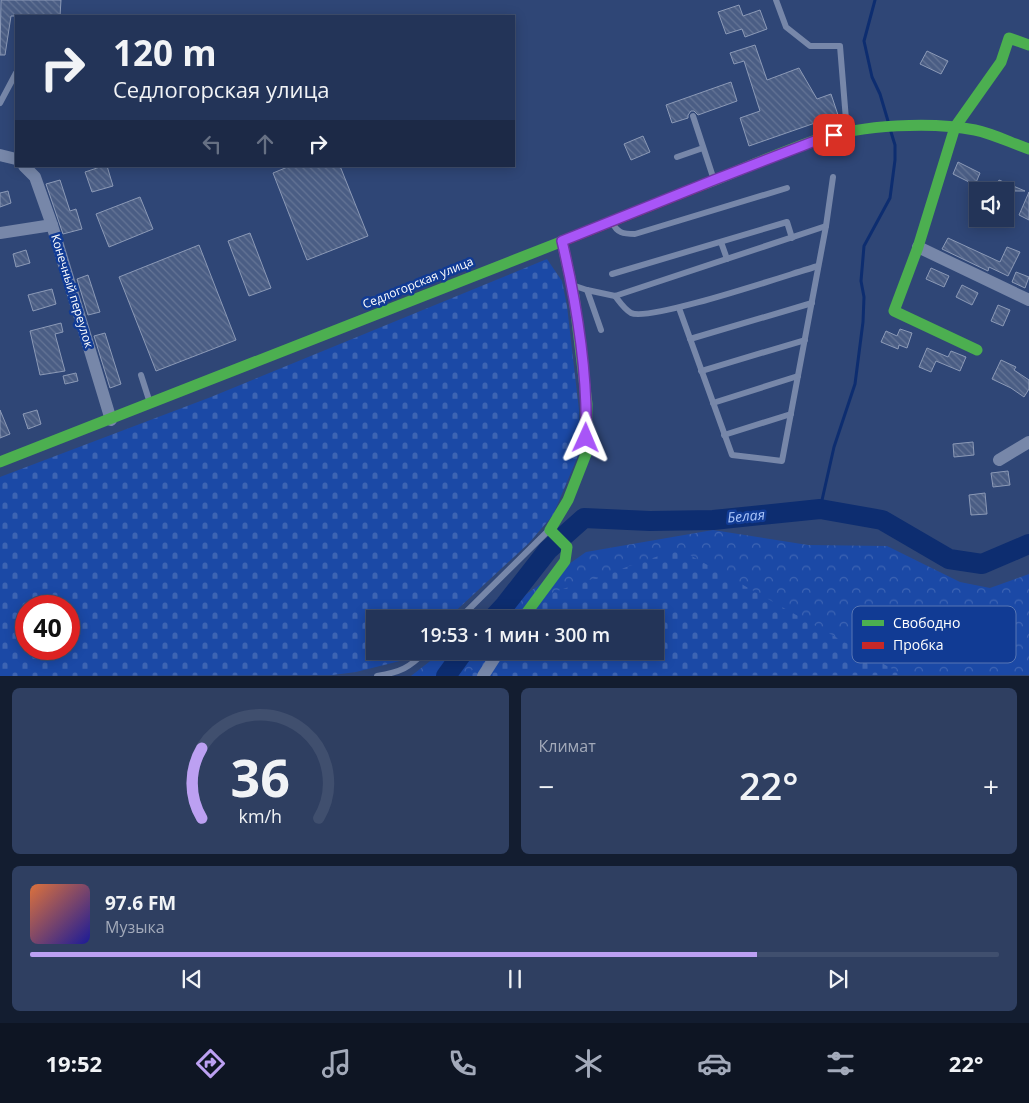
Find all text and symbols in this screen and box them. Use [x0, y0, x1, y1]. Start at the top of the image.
text: 120 m [113, 29, 217, 76]
icon: right [30, 35, 95, 100]
text: Седлогорская улица [113, 74, 329, 104]
pin [813, 114, 855, 156]
icon: arrive [820, 121, 848, 149]
icon: left [198, 130, 226, 158]
icon: ahead [251, 130, 279, 158]
icon: right [304, 130, 332, 158]
map controls [969, 182, 1014, 227]
button: sound [969, 182, 1014, 227]
street label: Конечный переулок [47, 232, 98, 351]
street label: Седлогорская улица [360, 253, 476, 313]
position arrow [559, 411, 611, 463]
water label: Белая [726, 504, 766, 527]
speed limit sign: 40 [15, 595, 80, 660]
legend [852, 606, 1016, 663]
text: Свободно [893, 613, 960, 632]
text: 19:53 · 1 мин · 300 m [420, 622, 610, 648]
text: Пробка [893, 635, 944, 654]
text: Климат [539, 735, 596, 757]
text: 36 [231, 741, 290, 812]
text: 22° [739, 759, 799, 811]
text: − [539, 767, 555, 805]
text: + [983, 767, 999, 805]
text: km/h [239, 804, 282, 828]
text: 97.6 FM [105, 890, 176, 916]
text: Музыка [105, 916, 165, 938]
icon: previous [178, 965, 206, 993]
icon: pause [501, 965, 529, 993]
icon: next [824, 965, 852, 993]
icon: directions [193, 1046, 228, 1081]
icon: music [319, 1046, 354, 1081]
icon: phone [445, 1046, 480, 1081]
icon: climate [571, 1046, 606, 1081]
icon: car [697, 1046, 732, 1081]
icon: filters [823, 1046, 858, 1081]
text: 19:52 [45, 1048, 102, 1078]
text: 22° [949, 1048, 983, 1078]

